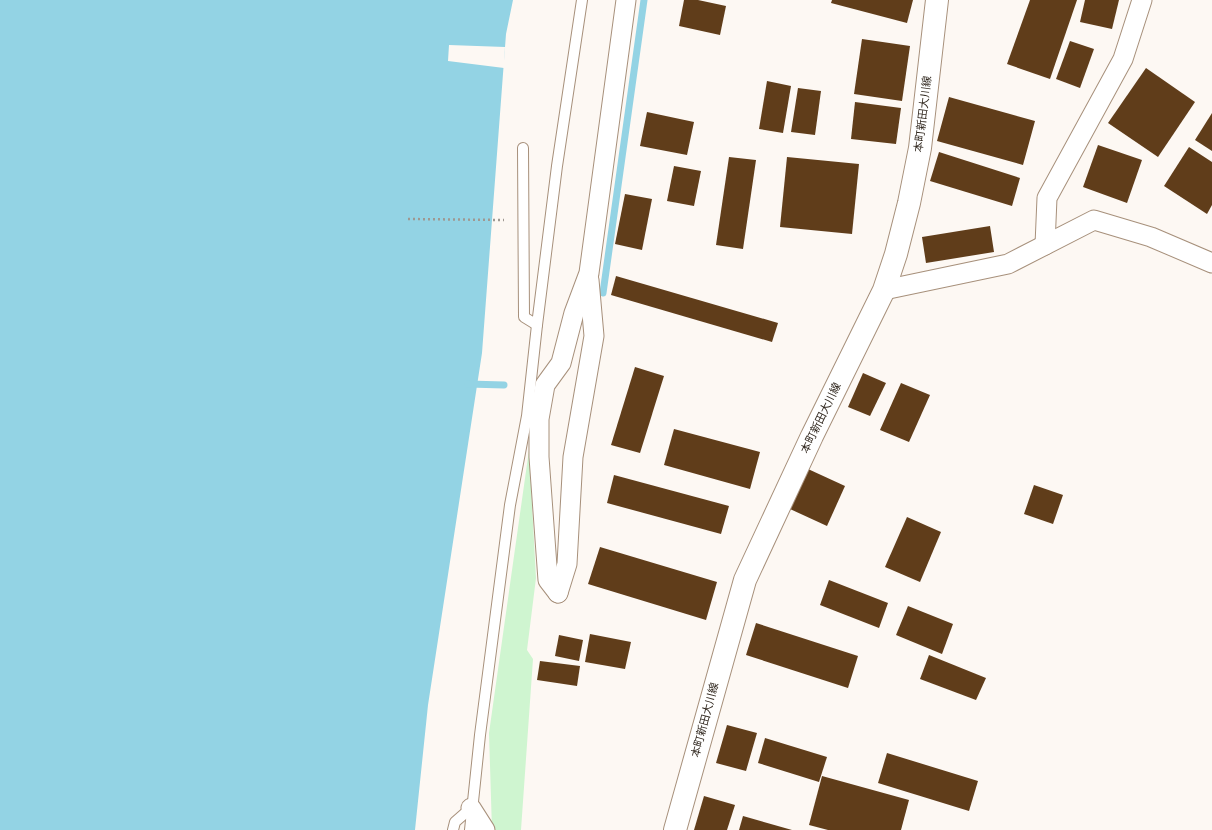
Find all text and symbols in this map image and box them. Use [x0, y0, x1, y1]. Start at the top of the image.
street label: 本町新田大川線 [912, 75, 934, 153]
street label: 本町新田大川線 [798, 381, 844, 455]
street label: 本町新田大川線 [689, 681, 721, 759]

